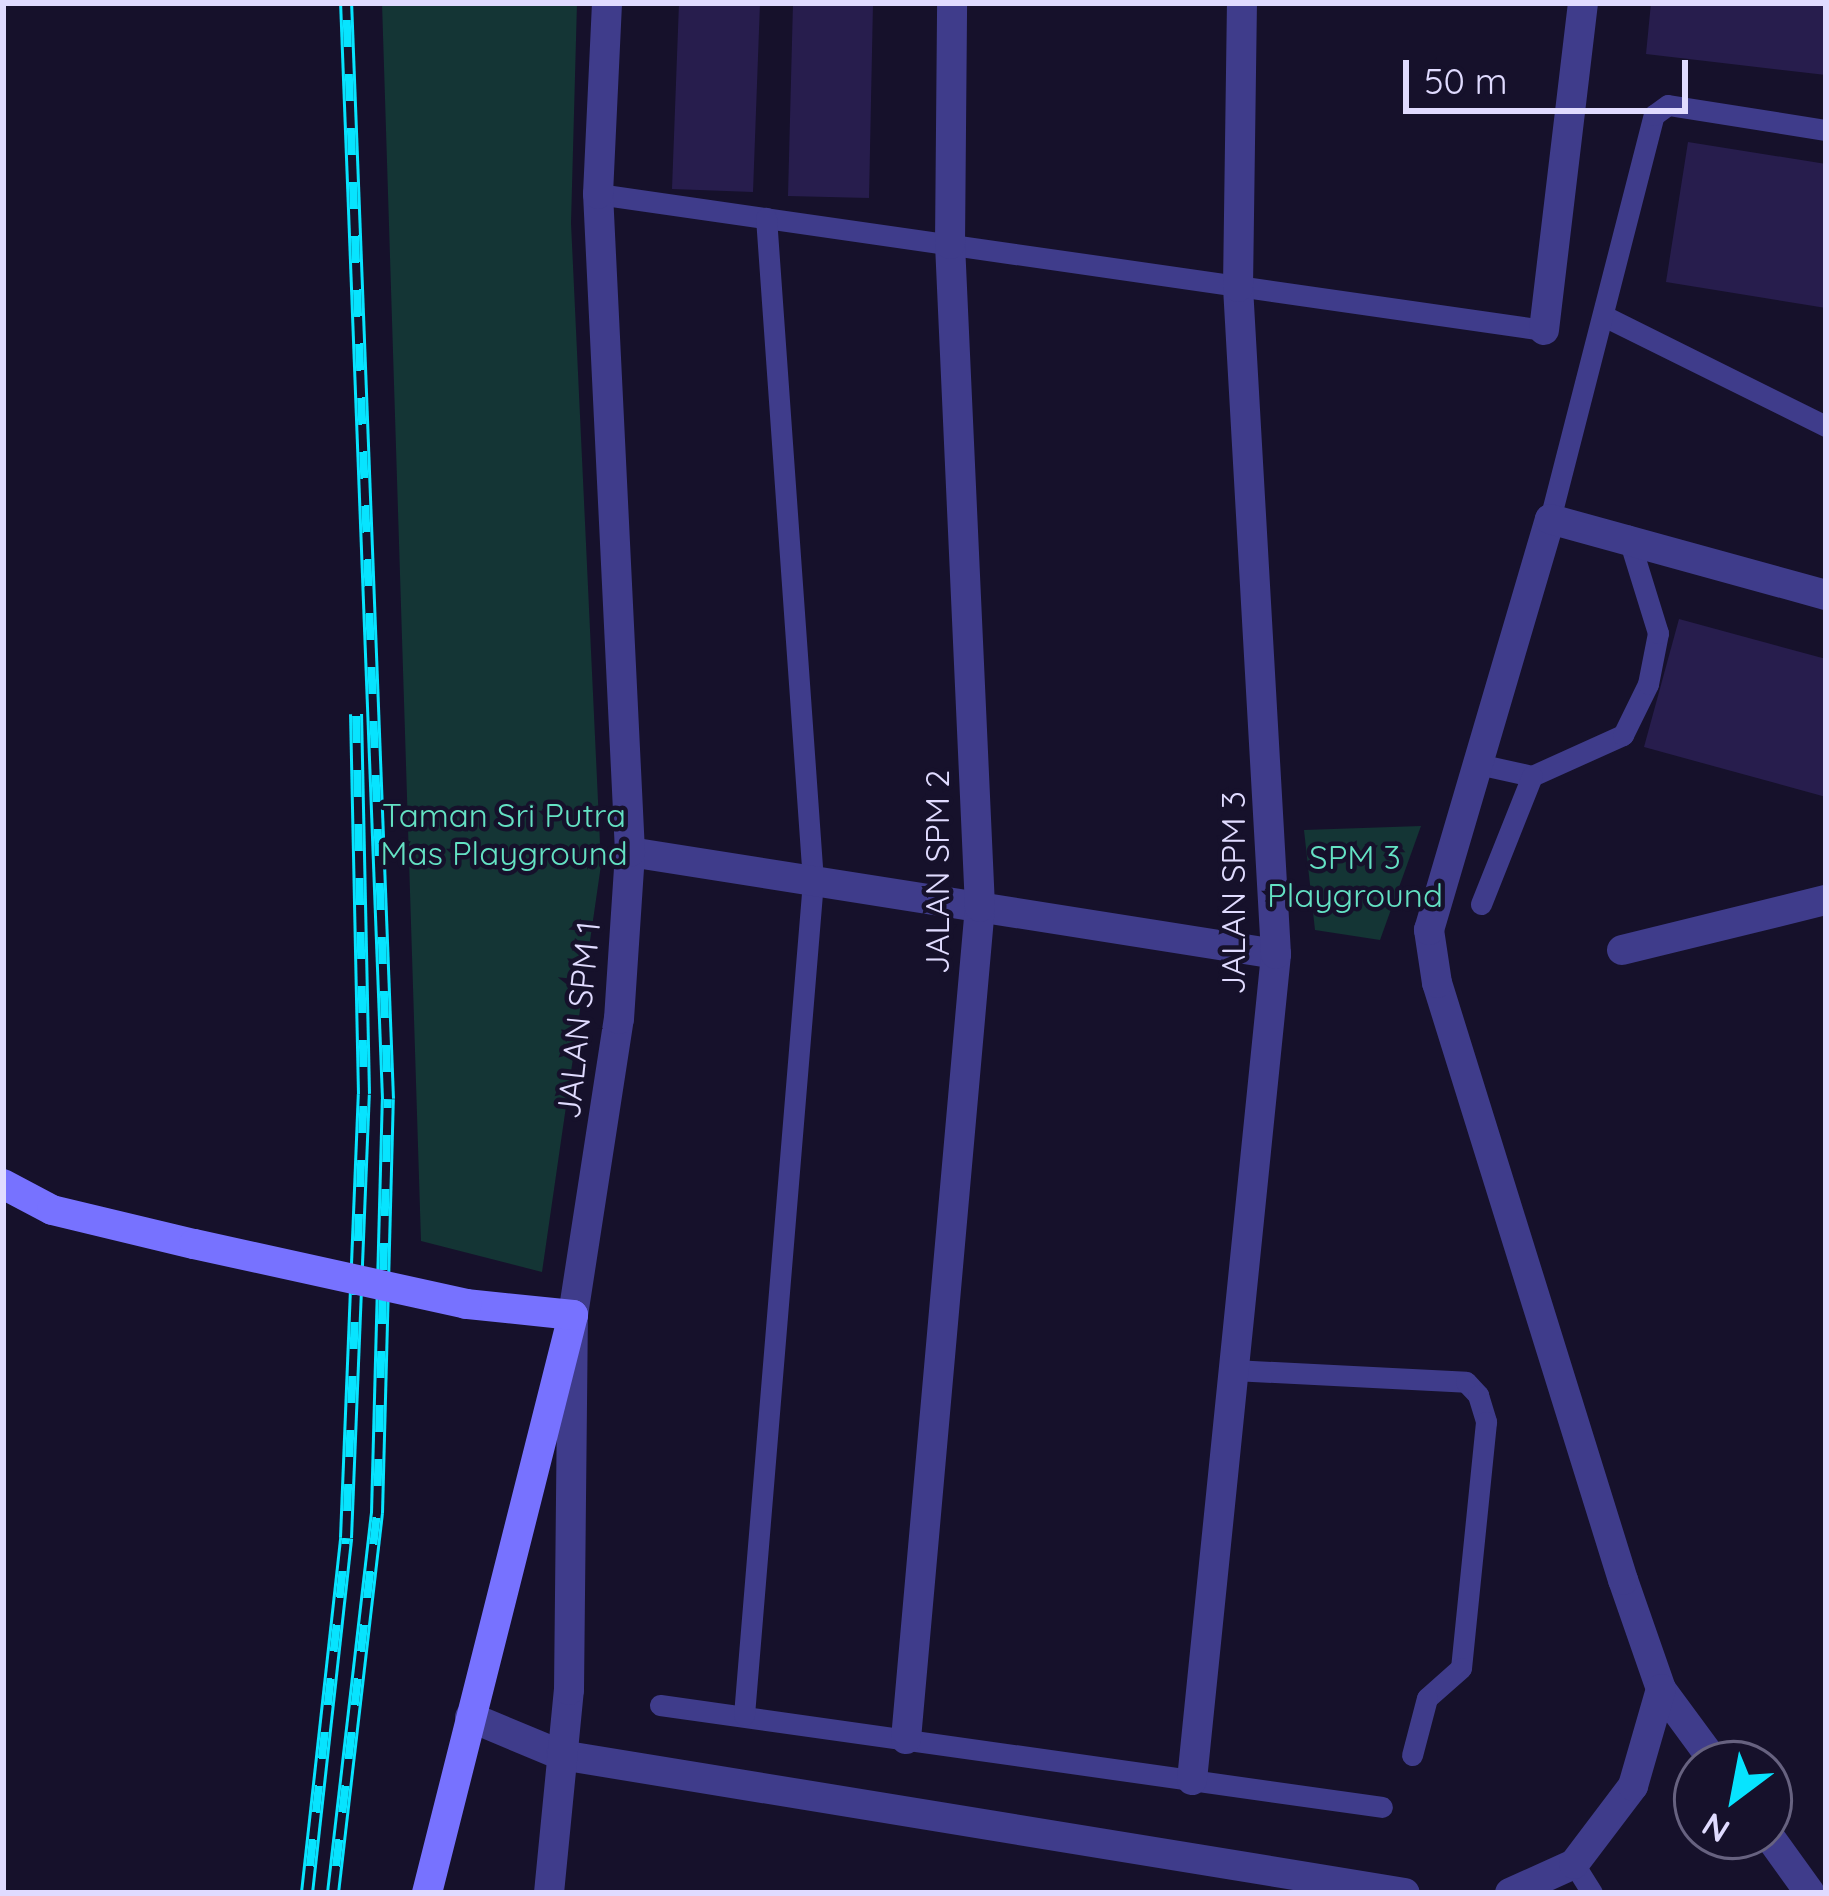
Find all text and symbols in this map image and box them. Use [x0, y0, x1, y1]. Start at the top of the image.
scale bar [1409, 36, 1694, 110]
text: 50 m [1424, 58, 1508, 103]
street label: JALAN SPM 2 [917, 770, 957, 974]
street label: JALAN SPM 3 [1213, 791, 1253, 995]
park label: Taman Sri Putra Mas Playground [380, 795, 628, 873]
park label: SPM 3 Playground [1267, 837, 1443, 915]
street label: JALAN SPM 1 [548, 919, 608, 1121]
north arrow [1673, 1740, 1793, 1860]
text: N [1694, 1805, 1736, 1852]

